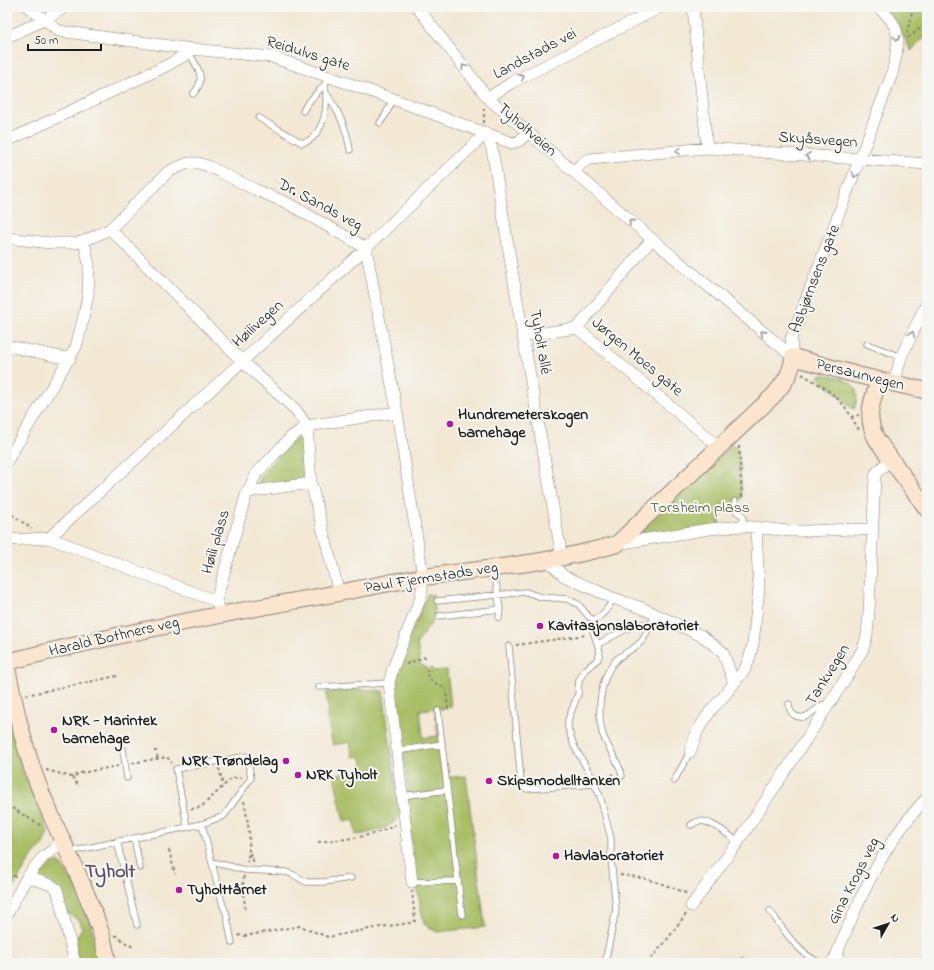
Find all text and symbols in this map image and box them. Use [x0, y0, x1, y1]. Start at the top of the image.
street label: Landstads vei [489, 22, 581, 86]
scale bar [28, 26, 101, 52]
street label: Reidulvs gate [263, 30, 354, 78]
text: 50 m [34, 32, 58, 50]
one-way arrow [893, 35, 902, 41]
one-way arrow [462, 65, 469, 72]
one-way arrow [517, 74, 525, 82]
street label: Tyholtveien [492, 97, 562, 163]
street label: Skyåsvegen [778, 125, 858, 155]
one-way arrow [675, 146, 681, 155]
one-way arrow [805, 151, 811, 160]
one-way arrow [851, 171, 859, 178]
street label: Dr. Sands veg [272, 172, 367, 237]
one-way arrow [629, 219, 636, 226]
street label: Asbjørnsens gate [783, 221, 847, 337]
street label: Høilivegen [227, 294, 289, 354]
street label: Tyholt allé [522, 308, 558, 377]
street label: Jørgen Moes gate [586, 311, 689, 403]
one-way arrow [760, 331, 767, 338]
one-way arrow [907, 331, 915, 338]
street label: Persaunvegen [813, 352, 907, 398]
place label: Hundremeterskogen barnehage [458, 403, 588, 446]
marker: Hundremeterskogen barnehage [445, 419, 455, 429]
park label: Torsheim plass [650, 496, 750, 520]
street label: Høili plass [195, 507, 237, 577]
street label: Paul Fjermstads veg [362, 556, 500, 600]
street label: Harald Bothners veg [47, 610, 181, 664]
place label: Kavitasjonslaboratoriet [548, 614, 700, 638]
marker: Kavitasjonslaboratoriet [535, 621, 545, 631]
street label: Tankvegen [800, 639, 856, 711]
place label: NRK - Marintek barnehage [62, 709, 158, 752]
marker: NRK - Marintek barnehage [49, 725, 59, 735]
place label: NRK Trøndelag [182, 749, 278, 774]
marker: NRK Trøndelag [281, 756, 291, 766]
place label: NRK Tyholt [306, 763, 378, 788]
place label: Skipsmodelltanken [497, 769, 620, 793]
marker: NRK Tyholt [293, 770, 303, 780]
marker: Skipsmodelltanken [484, 776, 494, 786]
street label: Gina Krogs veg [822, 833, 886, 929]
place label: Havlaboratoriet [564, 844, 665, 868]
marker: Havlaboratoriet [551, 851, 561, 861]
district label: Tyholt [85, 858, 135, 888]
place label: Tyholttårnet [187, 878, 267, 903]
marker: Tyholttårnet [174, 885, 184, 895]
north arrow [868, 904, 908, 944]
text: N [886, 910, 904, 926]

